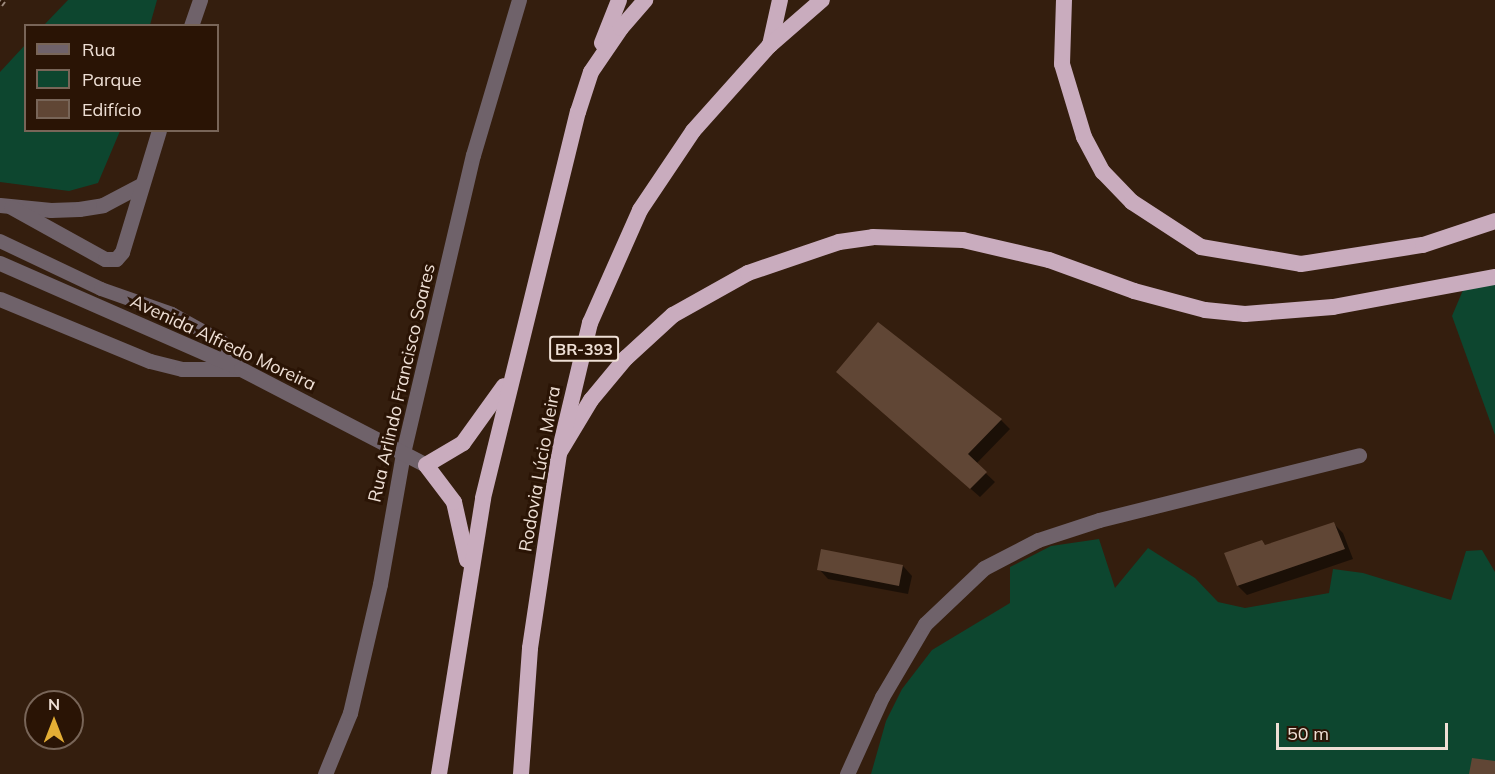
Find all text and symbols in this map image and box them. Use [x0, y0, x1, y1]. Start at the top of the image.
legend [24, 24, 219, 132]
text: Rua [82, 38, 116, 61]
text: Parque [82, 68, 141, 91]
text: Edifício [82, 98, 141, 121]
street label: Rua Arlindo Francisco Soares [364, 262, 440, 504]
street label: Avenida Alfredo Moreira [127, 290, 319, 396]
road number: BR-393 [548, 336, 620, 362]
street label: Rodovia Lúcio Meira [515, 385, 565, 553]
north arrow [24, 690, 84, 750]
text: N [48, 694, 60, 714]
scale bar [1279, 711, 1452, 749]
text: 50 m [1287, 722, 1329, 745]

